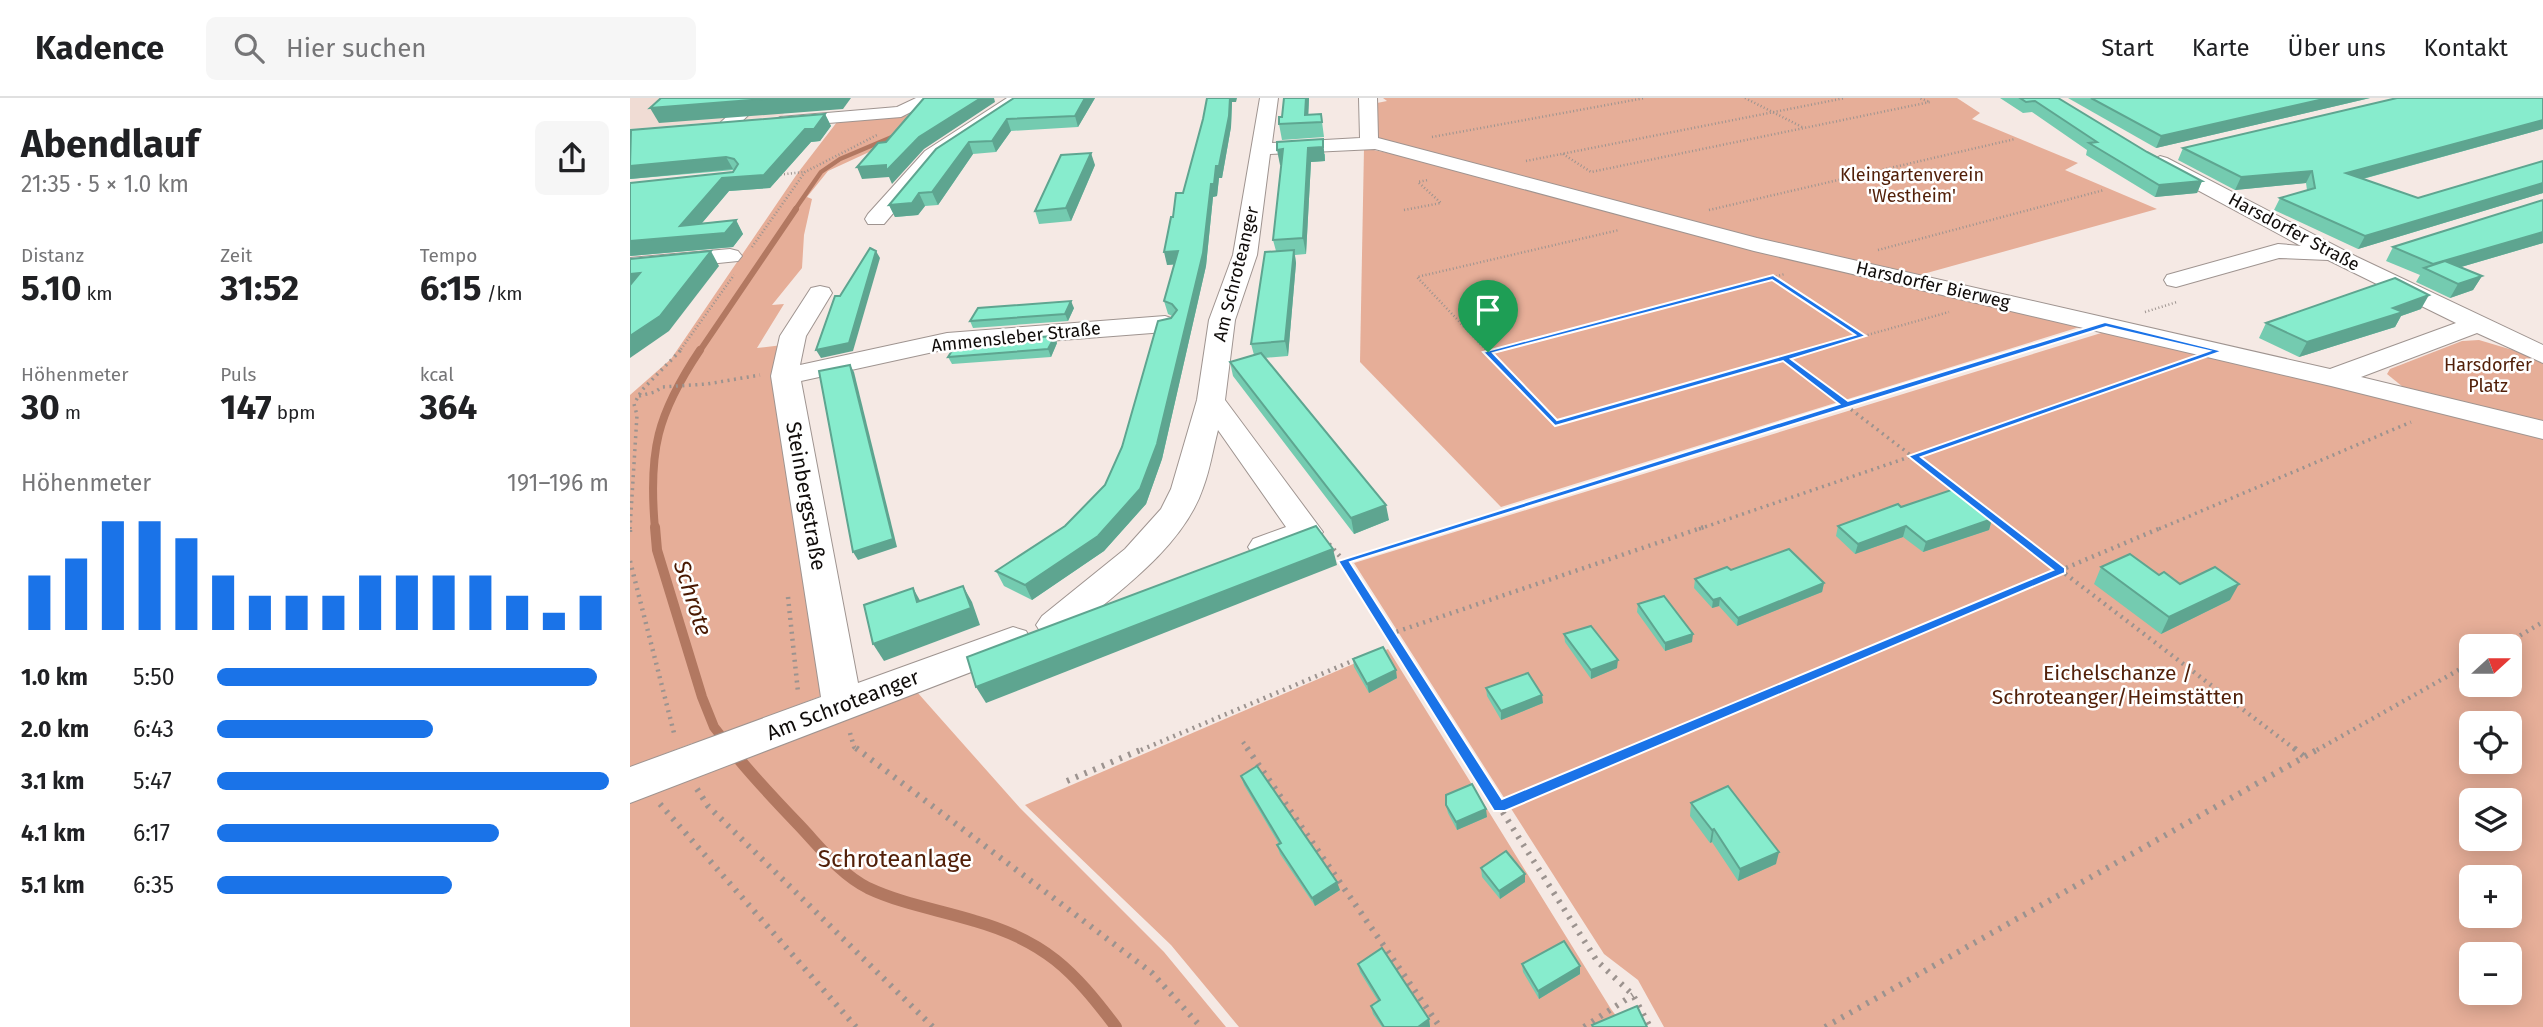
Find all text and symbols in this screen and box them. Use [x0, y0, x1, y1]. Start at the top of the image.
search box [206, 17, 696, 80]
text: Kadence [35, 28, 164, 68]
icon: search [230, 29, 268, 67]
text: Hier suchen [286, 33, 427, 64]
text: Start [2101, 34, 2154, 62]
text: Karte [2192, 34, 2250, 62]
text: Über uns [2288, 34, 2386, 62]
text: Kontakt [2424, 34, 2508, 62]
text: Abendlauf [21, 121, 199, 167]
button: share [535, 121, 609, 195]
park label: Kleingartenverein 'Westheim' [1840, 164, 1984, 207]
text: 21:35 · 5 × 1.0 km [21, 170, 189, 198]
street label: Harsdorfer Straße [2225, 188, 2363, 276]
street label: Am Schroteanger [1209, 204, 1263, 344]
text: Distanz [21, 244, 84, 267]
text: Zeit [220, 244, 252, 267]
text: Tempo [420, 244, 477, 267]
street label: Harsdorfer Bierweg [1854, 257, 2013, 314]
text: 5.10 [21, 267, 81, 309]
text: 31:52 [220, 267, 299, 309]
text: 6:15 [420, 267, 482, 309]
pin [1458, 280, 1518, 352]
text: km [81, 282, 112, 305]
text: /km [482, 282, 523, 305]
icon: arrive [1469, 291, 1507, 329]
street label: Ammensleber Straße [930, 317, 1102, 357]
park label: Harsdorfer Platz [2444, 354, 2532, 397]
text: Höhenmeter [21, 363, 129, 386]
text: Puls [220, 363, 256, 386]
text: kcal [420, 363, 454, 386]
text: 30 [21, 386, 60, 428]
text: 147 [220, 386, 272, 428]
text: 364 [420, 386, 477, 428]
text: m [60, 401, 81, 424]
text: bpm [272, 401, 316, 424]
street label: Steinbergstraße [780, 419, 832, 573]
text: Höhenmeter [21, 469, 151, 497]
text: 191–196 m [507, 469, 609, 497]
water label: Schrote [667, 556, 718, 639]
north arrow [2459, 634, 2522, 696]
map controls [2459, 634, 2522, 1005]
park label: Eichelschanze / Schroteanger/Heimstätten [1992, 660, 2244, 710]
text: 1.0 km [21, 663, 88, 691]
text: 5:50 [133, 663, 175, 691]
street label: Am Schroteanger [763, 664, 923, 746]
button: locate [2459, 711, 2522, 774]
text: 2.0 km [21, 715, 89, 743]
text: 6:43 [133, 715, 174, 743]
text: 3.1 km [21, 767, 84, 795]
text: 5:47 [133, 767, 172, 795]
button: layers [2459, 788, 2522, 851]
text: 4.1 km [21, 819, 85, 847]
text: 6:17 [133, 819, 170, 847]
park label: Schroteanlage [818, 845, 972, 873]
button: + [2459, 865, 2522, 928]
text: 5.1 km [21, 871, 85, 899]
text: 6:35 [133, 871, 174, 899]
button: − [2459, 942, 2522, 1005]

